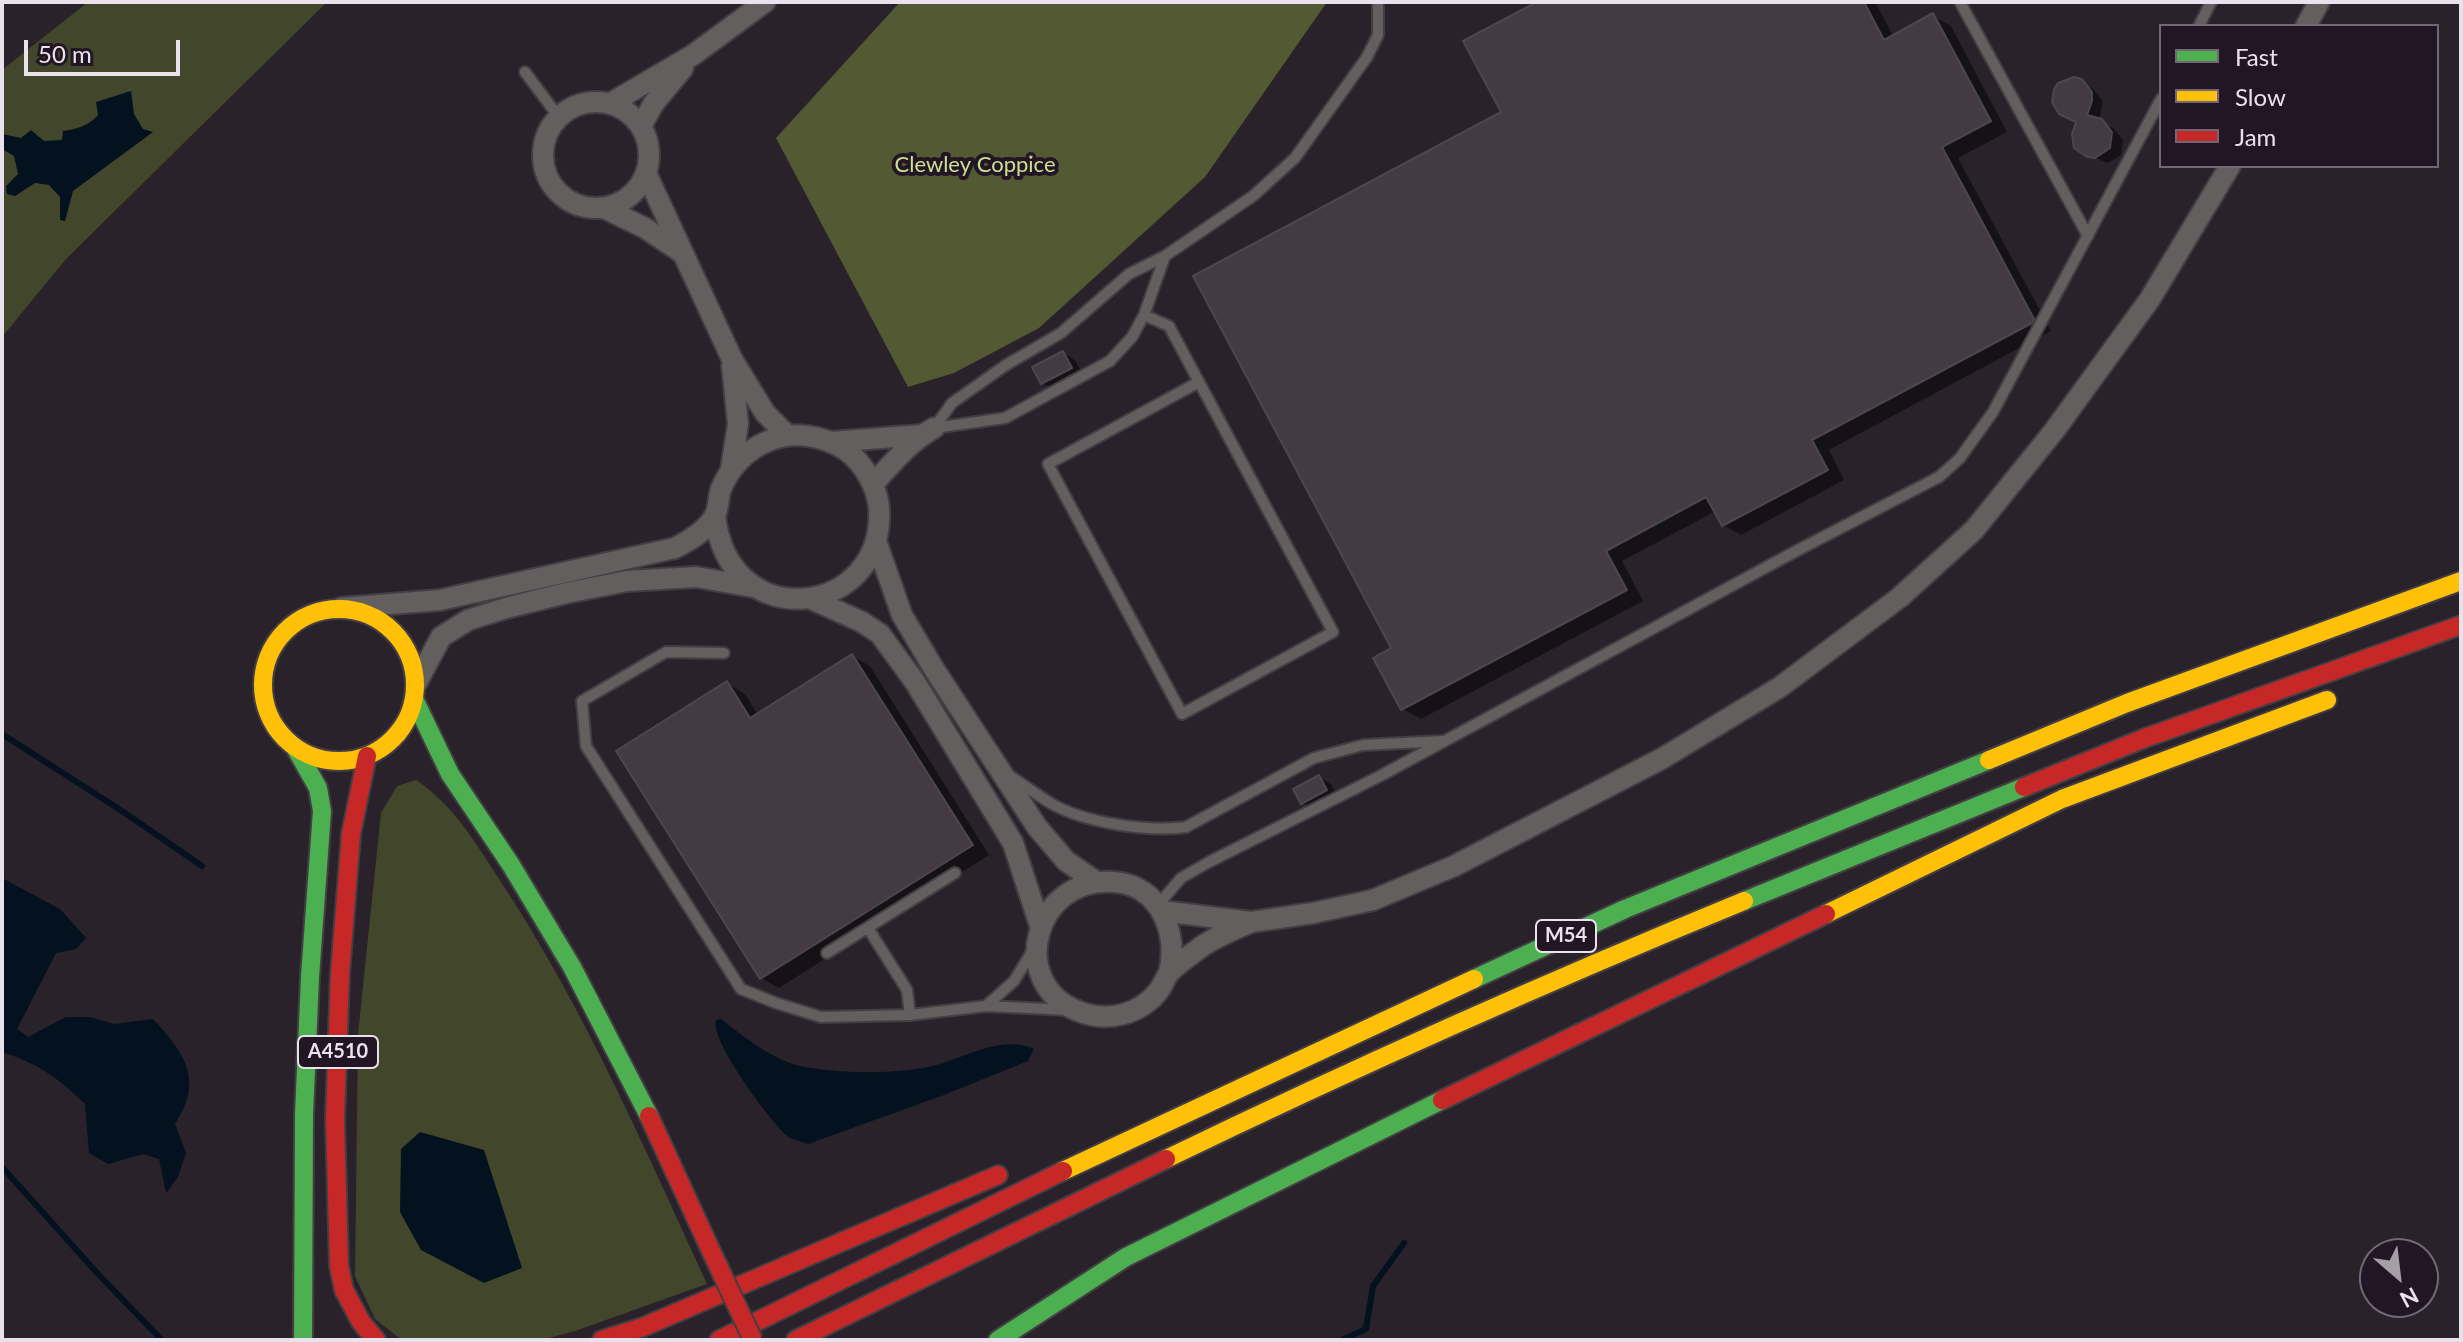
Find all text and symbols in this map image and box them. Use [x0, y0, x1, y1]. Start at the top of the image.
scale bar [28, 24, 184, 74]
legend [2159, 24, 2439, 168]
text: 50 m [38, 39, 92, 68]
text: Fast [2235, 42, 2278, 71]
text: Slow [2235, 82, 2286, 111]
text: Jam [2235, 122, 2276, 151]
park label: Clewley Coppice [895, 152, 1055, 178]
road number: M54 [1536, 920, 1596, 952]
road number: A4510 [298, 1036, 378, 1068]
north arrow [2359, 1238, 2439, 1318]
text: N [2396, 1282, 2423, 1314]

